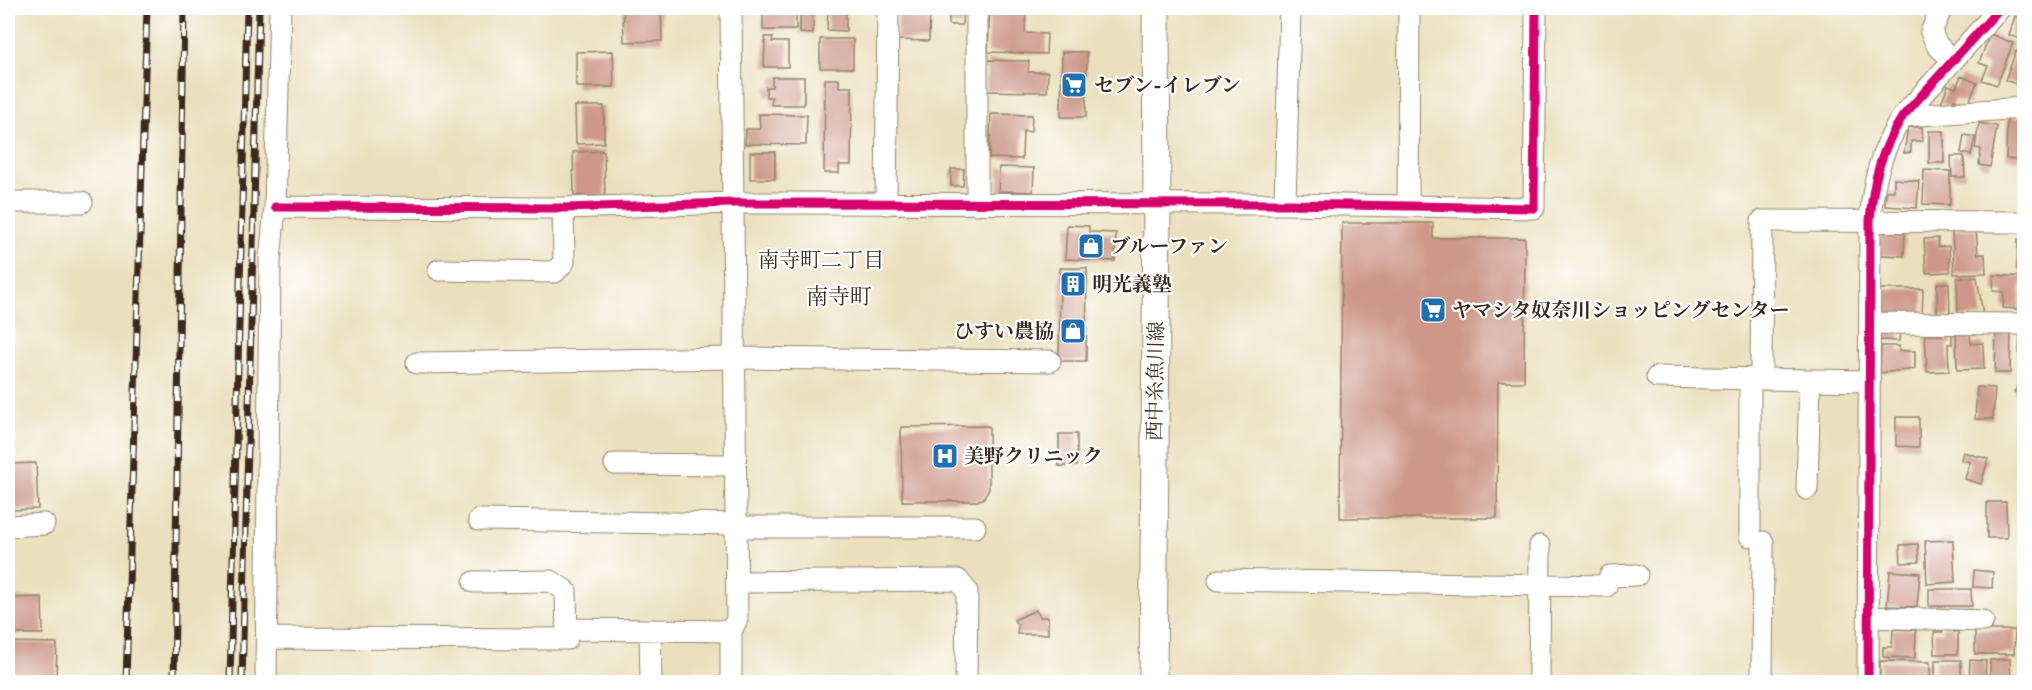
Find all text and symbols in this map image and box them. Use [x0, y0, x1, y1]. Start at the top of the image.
supermarket icon: セブン-イレブン [1059, 70, 1089, 100]
place label: セブン-イレブン [1094, 73, 1241, 98]
shop icon: ブルーファン [1076, 231, 1106, 261]
place label: ブルーファン [1110, 234, 1228, 259]
district label: 南寺町二丁目 [758, 247, 884, 274]
building icon: 明光義塾 [1058, 269, 1088, 299]
place label: 明光義塾 [1092, 272, 1172, 297]
district label: 南寺町 [806, 283, 872, 311]
supermarket icon: ヤマシタ奴奈川ショッピングセンター [1418, 295, 1448, 325]
place label: ヤマシタ奴奈川ショッピングセンター [1452, 298, 1790, 323]
shop icon: ひすい農協 [1058, 316, 1088, 346]
place label: ひすい農協 [954, 319, 1054, 344]
street label: 西中糸魚川線 [1142, 321, 1169, 441]
hospital icon: 美野クリニック [930, 441, 960, 471]
place label: 美野クリニック [964, 444, 1103, 469]

